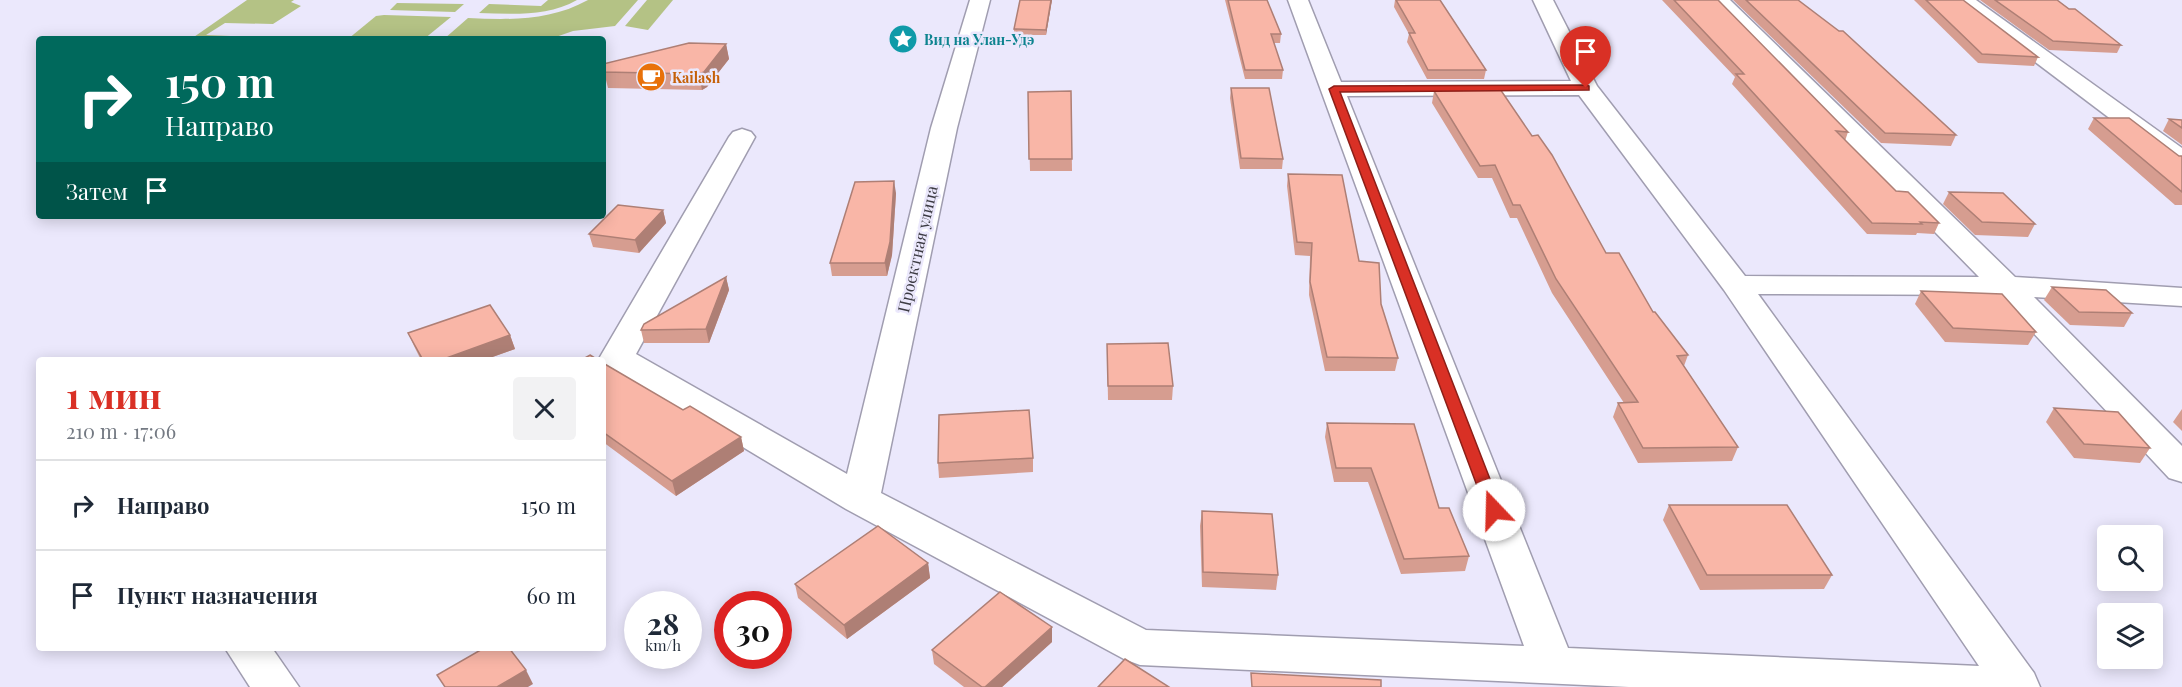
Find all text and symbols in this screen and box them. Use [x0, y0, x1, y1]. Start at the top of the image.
place icon: Вид на Улан-Удэ [887, 23, 919, 55]
pin [1560, 26, 1611, 88]
place label: Вид на Улан-Удэ [924, 30, 1034, 49]
icon: arrive [1569, 35, 1602, 68]
text: 150 m [165, 53, 275, 109]
icon: right [66, 60, 144, 138]
cafe icon: Kailash [635, 61, 667, 93]
place label: Kailash [672, 68, 721, 87]
text: Направо [165, 107, 274, 143]
icon: arrive [140, 174, 173, 207]
text: Затем [66, 176, 128, 206]
street label: Проектная улица [892, 183, 942, 315]
text: 1 мин [66, 370, 161, 418]
button: close [513, 377, 576, 440]
text: 210 m · 17:06 [66, 417, 176, 444]
position arrow [1462, 478, 1526, 542]
icon: right [66, 489, 99, 522]
text: Направо [117, 490, 210, 520]
text: 150 m [521, 490, 576, 520]
map controls [2097, 525, 2163, 669]
button: search [2097, 525, 2163, 591]
icon: arrive [66, 579, 99, 612]
text: Пункт назначения [117, 580, 318, 610]
text: 60 m [526, 580, 576, 610]
speed limit sign: 30 [714, 591, 792, 669]
text: 28 [647, 603, 679, 643]
button: layers [2097, 603, 2163, 669]
text: km/h [645, 635, 681, 655]

